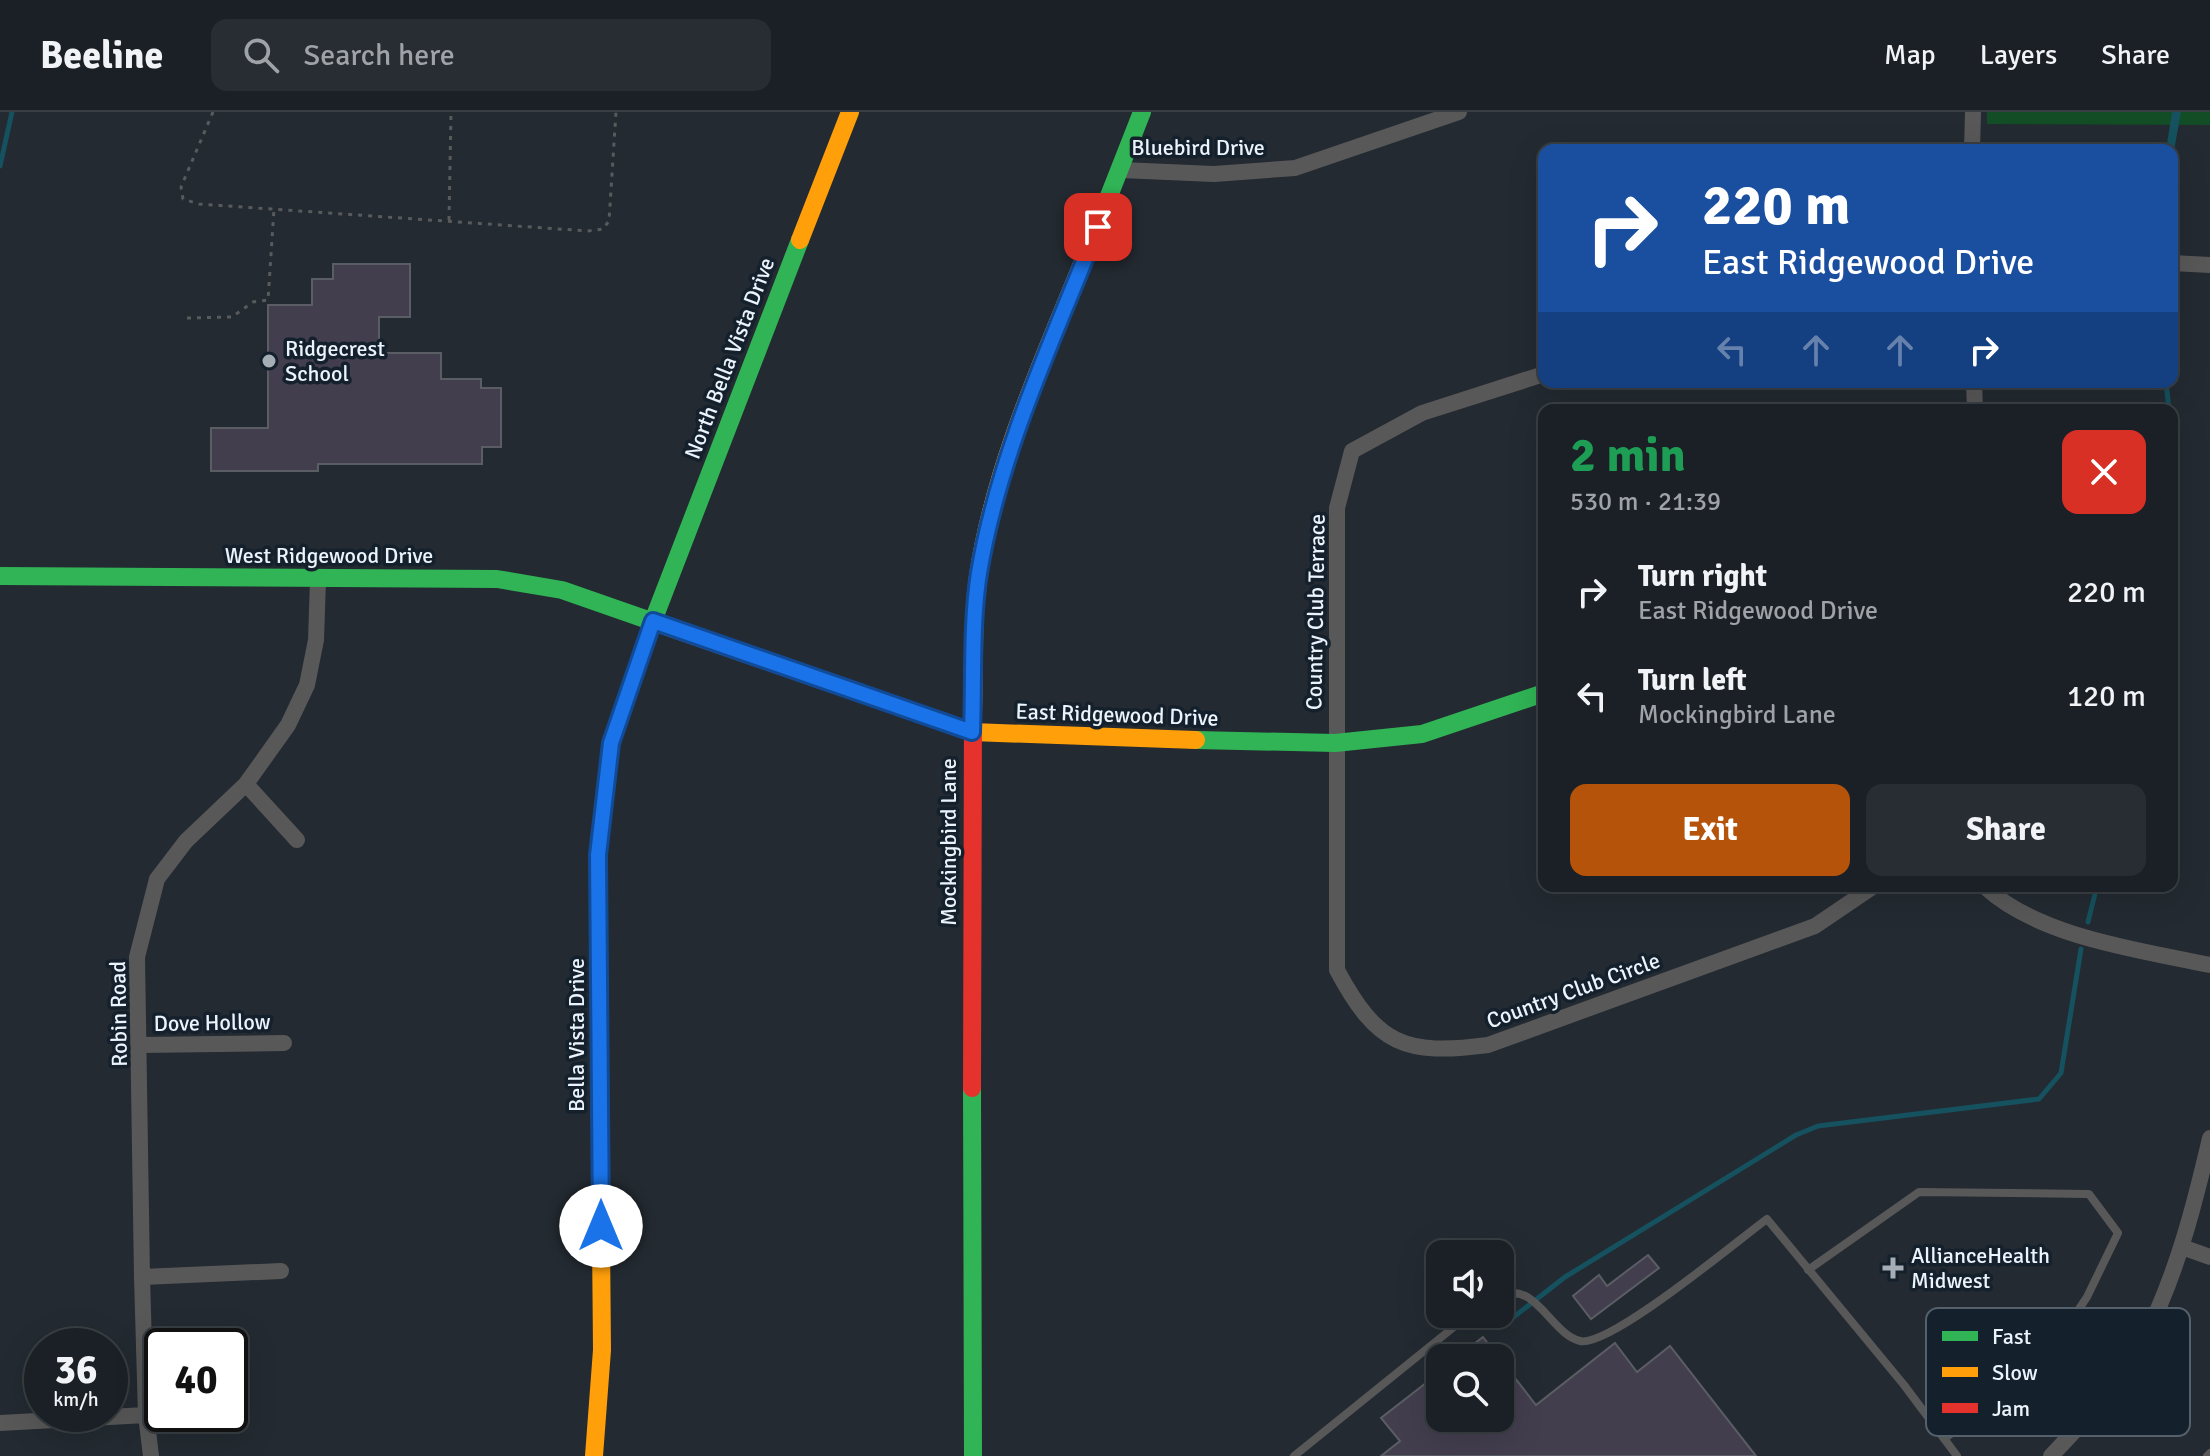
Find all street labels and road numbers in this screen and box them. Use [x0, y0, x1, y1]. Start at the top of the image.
street label: Bluebird Drive [1131, 134, 1265, 161]
street label: North Bella Vista Drive [679, 254, 780, 463]
street label: Country Club Terrace [1300, 514, 1331, 710]
street label: West Ridgewood Drive [225, 542, 433, 569]
street label: East Ridgewood Drive [1015, 697, 1219, 732]
street label: Mockingbird Lane [935, 758, 962, 926]
street label: Country Club Circle [1483, 947, 1664, 1034]
street label: Bella Vista Drive [563, 958, 590, 1112]
street label: Robin Road [104, 961, 133, 1067]
street label: Dove Hollow [153, 1008, 271, 1037]

